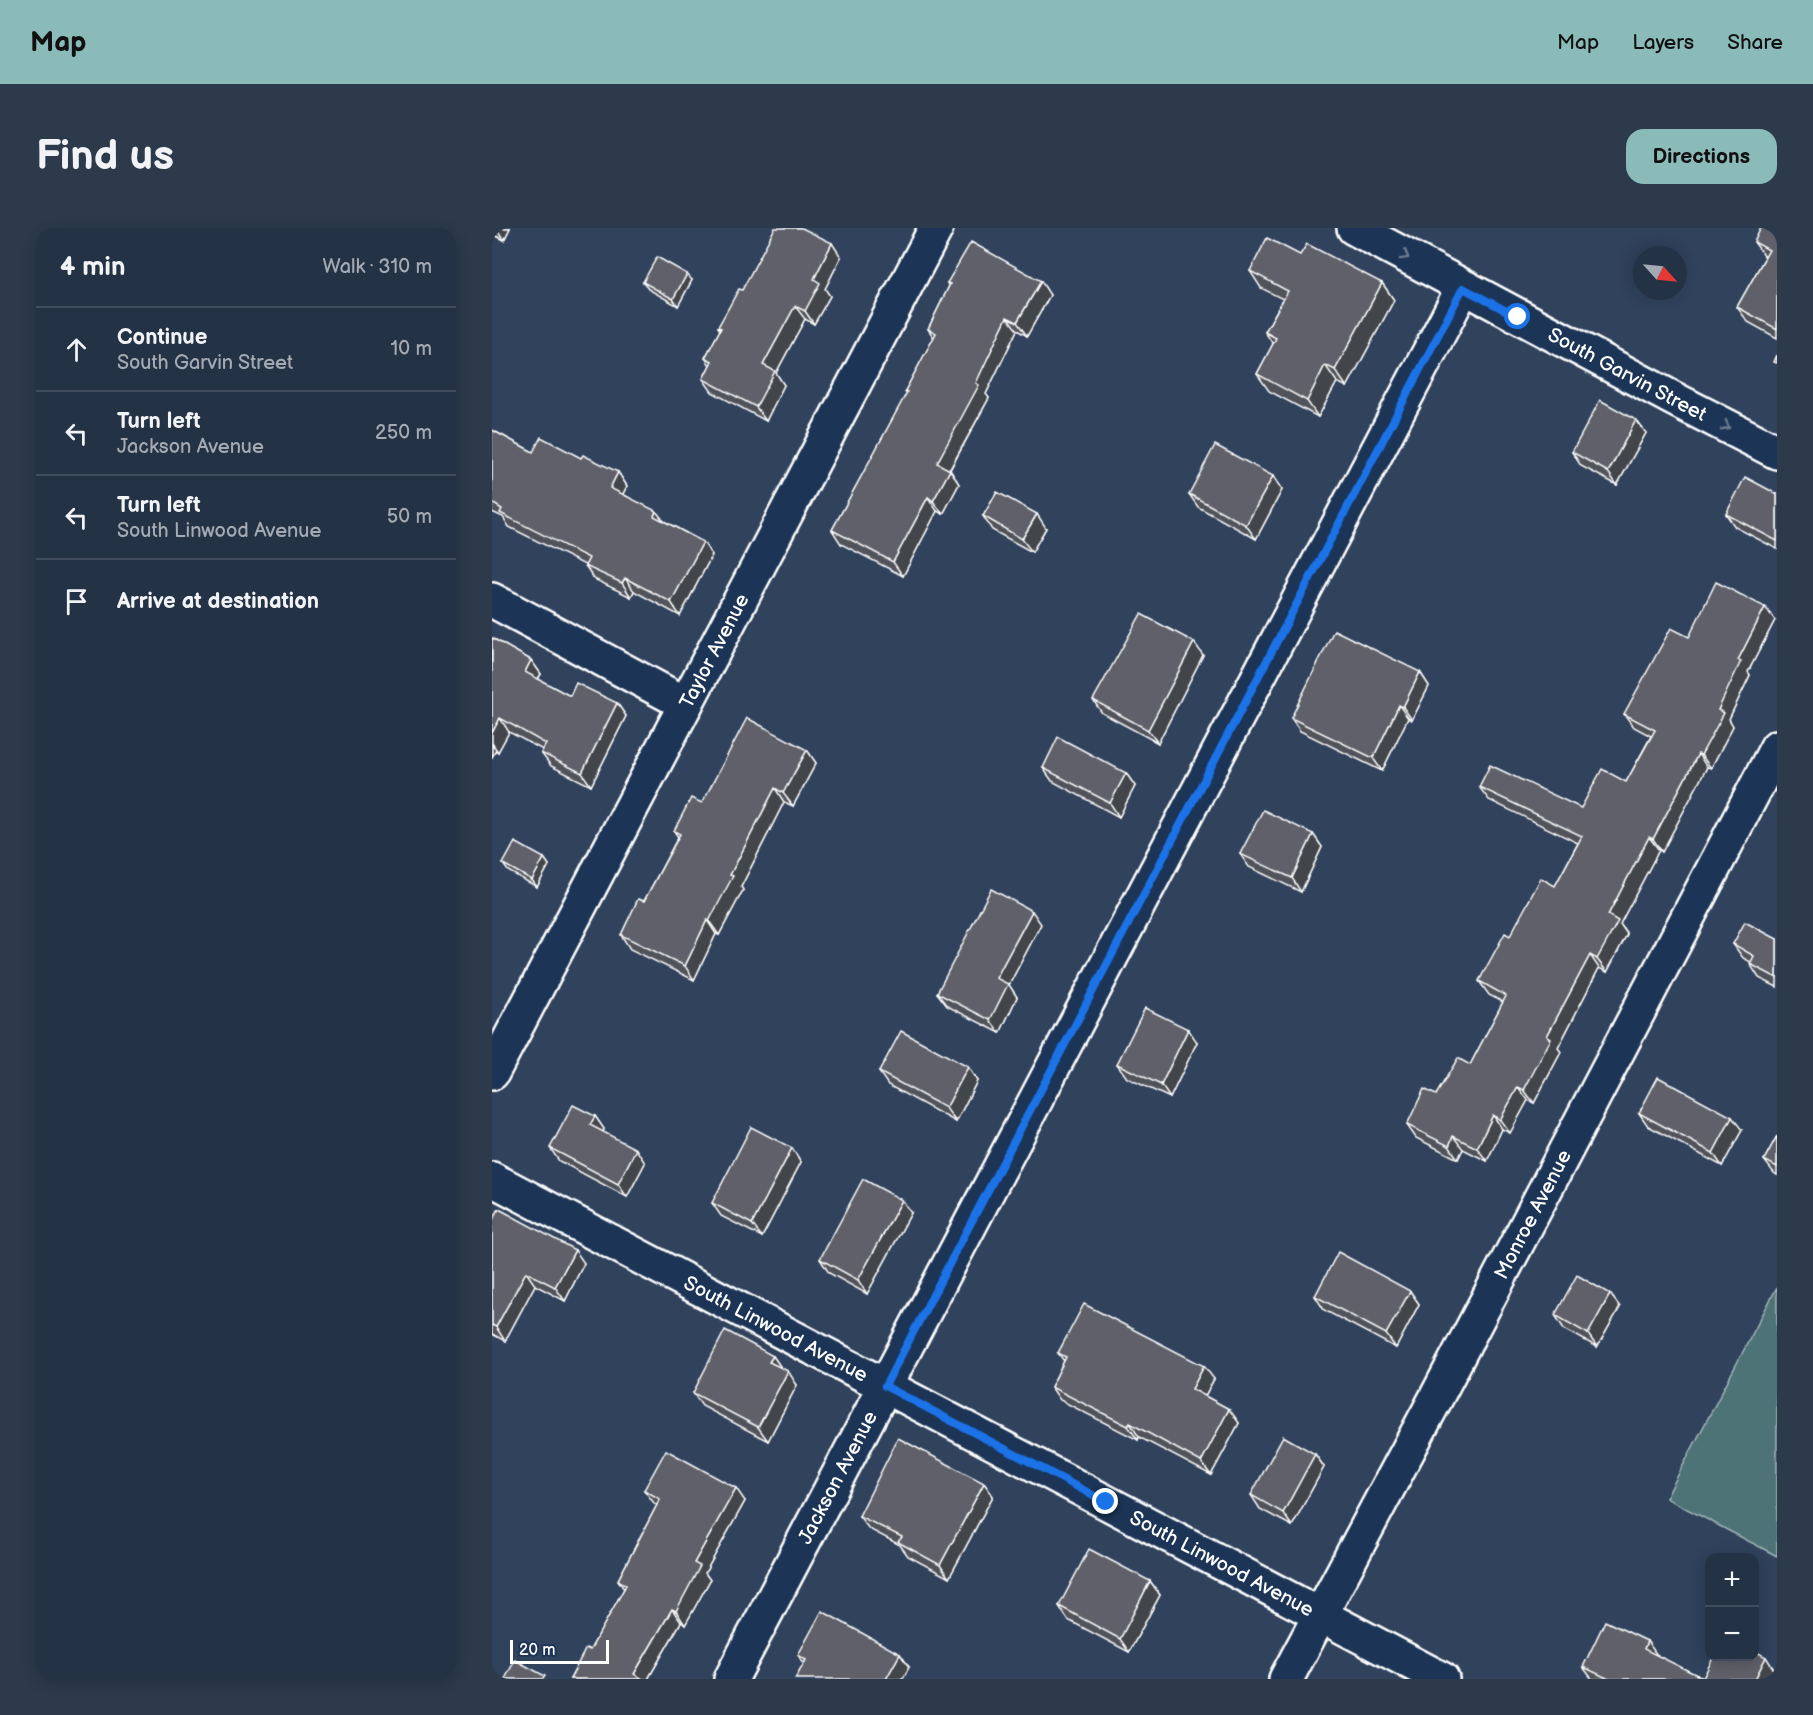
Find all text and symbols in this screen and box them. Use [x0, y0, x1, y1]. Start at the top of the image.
text: Map [30, 26, 86, 59]
text: Map [1557, 30, 1599, 55]
text: Layers [1632, 30, 1694, 55]
text: Share [1727, 30, 1783, 55]
button: Directions [1626, 129, 1777, 184]
text: Find us [36, 131, 174, 182]
north arrow [1633, 246, 1687, 300]
one-way arrow [1399, 249, 1410, 260]
text: 4 min [60, 252, 125, 283]
text: Walk · 310 m [323, 255, 432, 279]
route start [1504, 303, 1530, 329]
street label: South Garvin Street [1544, 323, 1710, 427]
text: Continue [117, 324, 207, 351]
icon: ahead [60, 333, 93, 366]
text: 10 m [391, 337, 432, 361]
text: South Garvin Street [117, 351, 293, 375]
text: Turn left [117, 408, 201, 435]
icon: left [60, 417, 93, 450]
one-way arrow [1720, 419, 1730, 430]
text: 250 m [375, 421, 432, 445]
text: Jackson Avenue [117, 435, 264, 459]
text: Turn left [117, 492, 201, 519]
icon: left [60, 501, 93, 534]
text: 50 m [387, 505, 432, 529]
text: South Linwood Avenue [117, 519, 321, 543]
icon: arrive [60, 585, 93, 618]
text: Arrive at destination [117, 588, 319, 615]
street label: Taylor Avenue [675, 590, 755, 712]
street label: Monroe Avenue [1489, 1146, 1577, 1283]
street label: South Linwood Avenue [680, 1271, 872, 1388]
street label: Jackson Avenue [793, 1407, 883, 1548]
route end [1092, 1488, 1118, 1514]
street label: South Linwood Avenue [1126, 1506, 1318, 1622]
map controls [1705, 1553, 1759, 1661]
button: + [1705, 1553, 1759, 1607]
button: − [1705, 1607, 1759, 1661]
scale bar [510, 1637, 609, 1664]
text: 20 m [519, 1641, 555, 1660]

